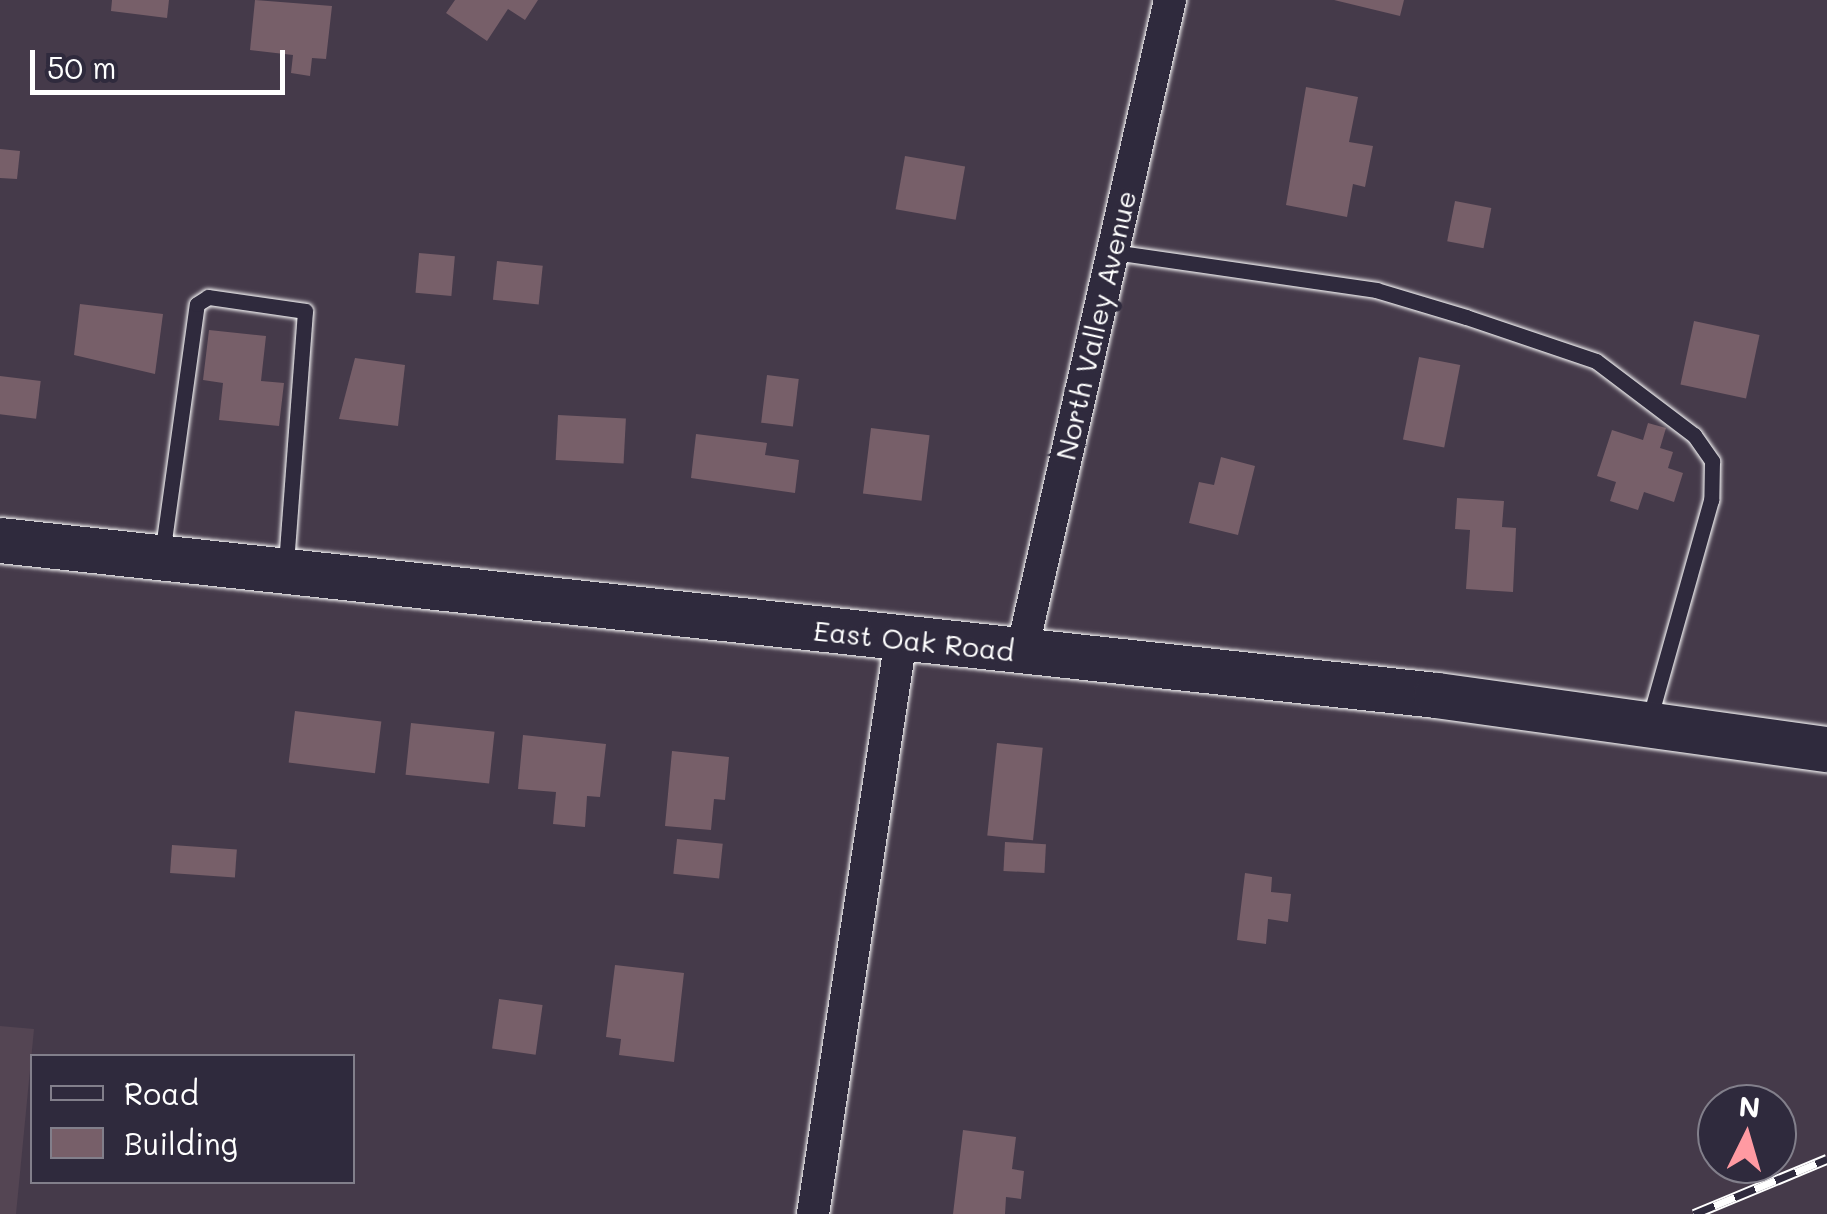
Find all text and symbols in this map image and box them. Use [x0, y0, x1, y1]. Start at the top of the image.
scale bar [35, 30, 290, 92]
text: 50 m [47, 47, 117, 87]
street label: North Valley Avenue [1048, 187, 1142, 463]
street label: East Oak Road [812, 613, 1016, 667]
legend [30, 1054, 355, 1184]
text: Road [124, 1073, 199, 1113]
north arrow [1697, 1084, 1797, 1184]
text: N [1737, 1087, 1762, 1125]
text: Building [124, 1123, 238, 1163]

